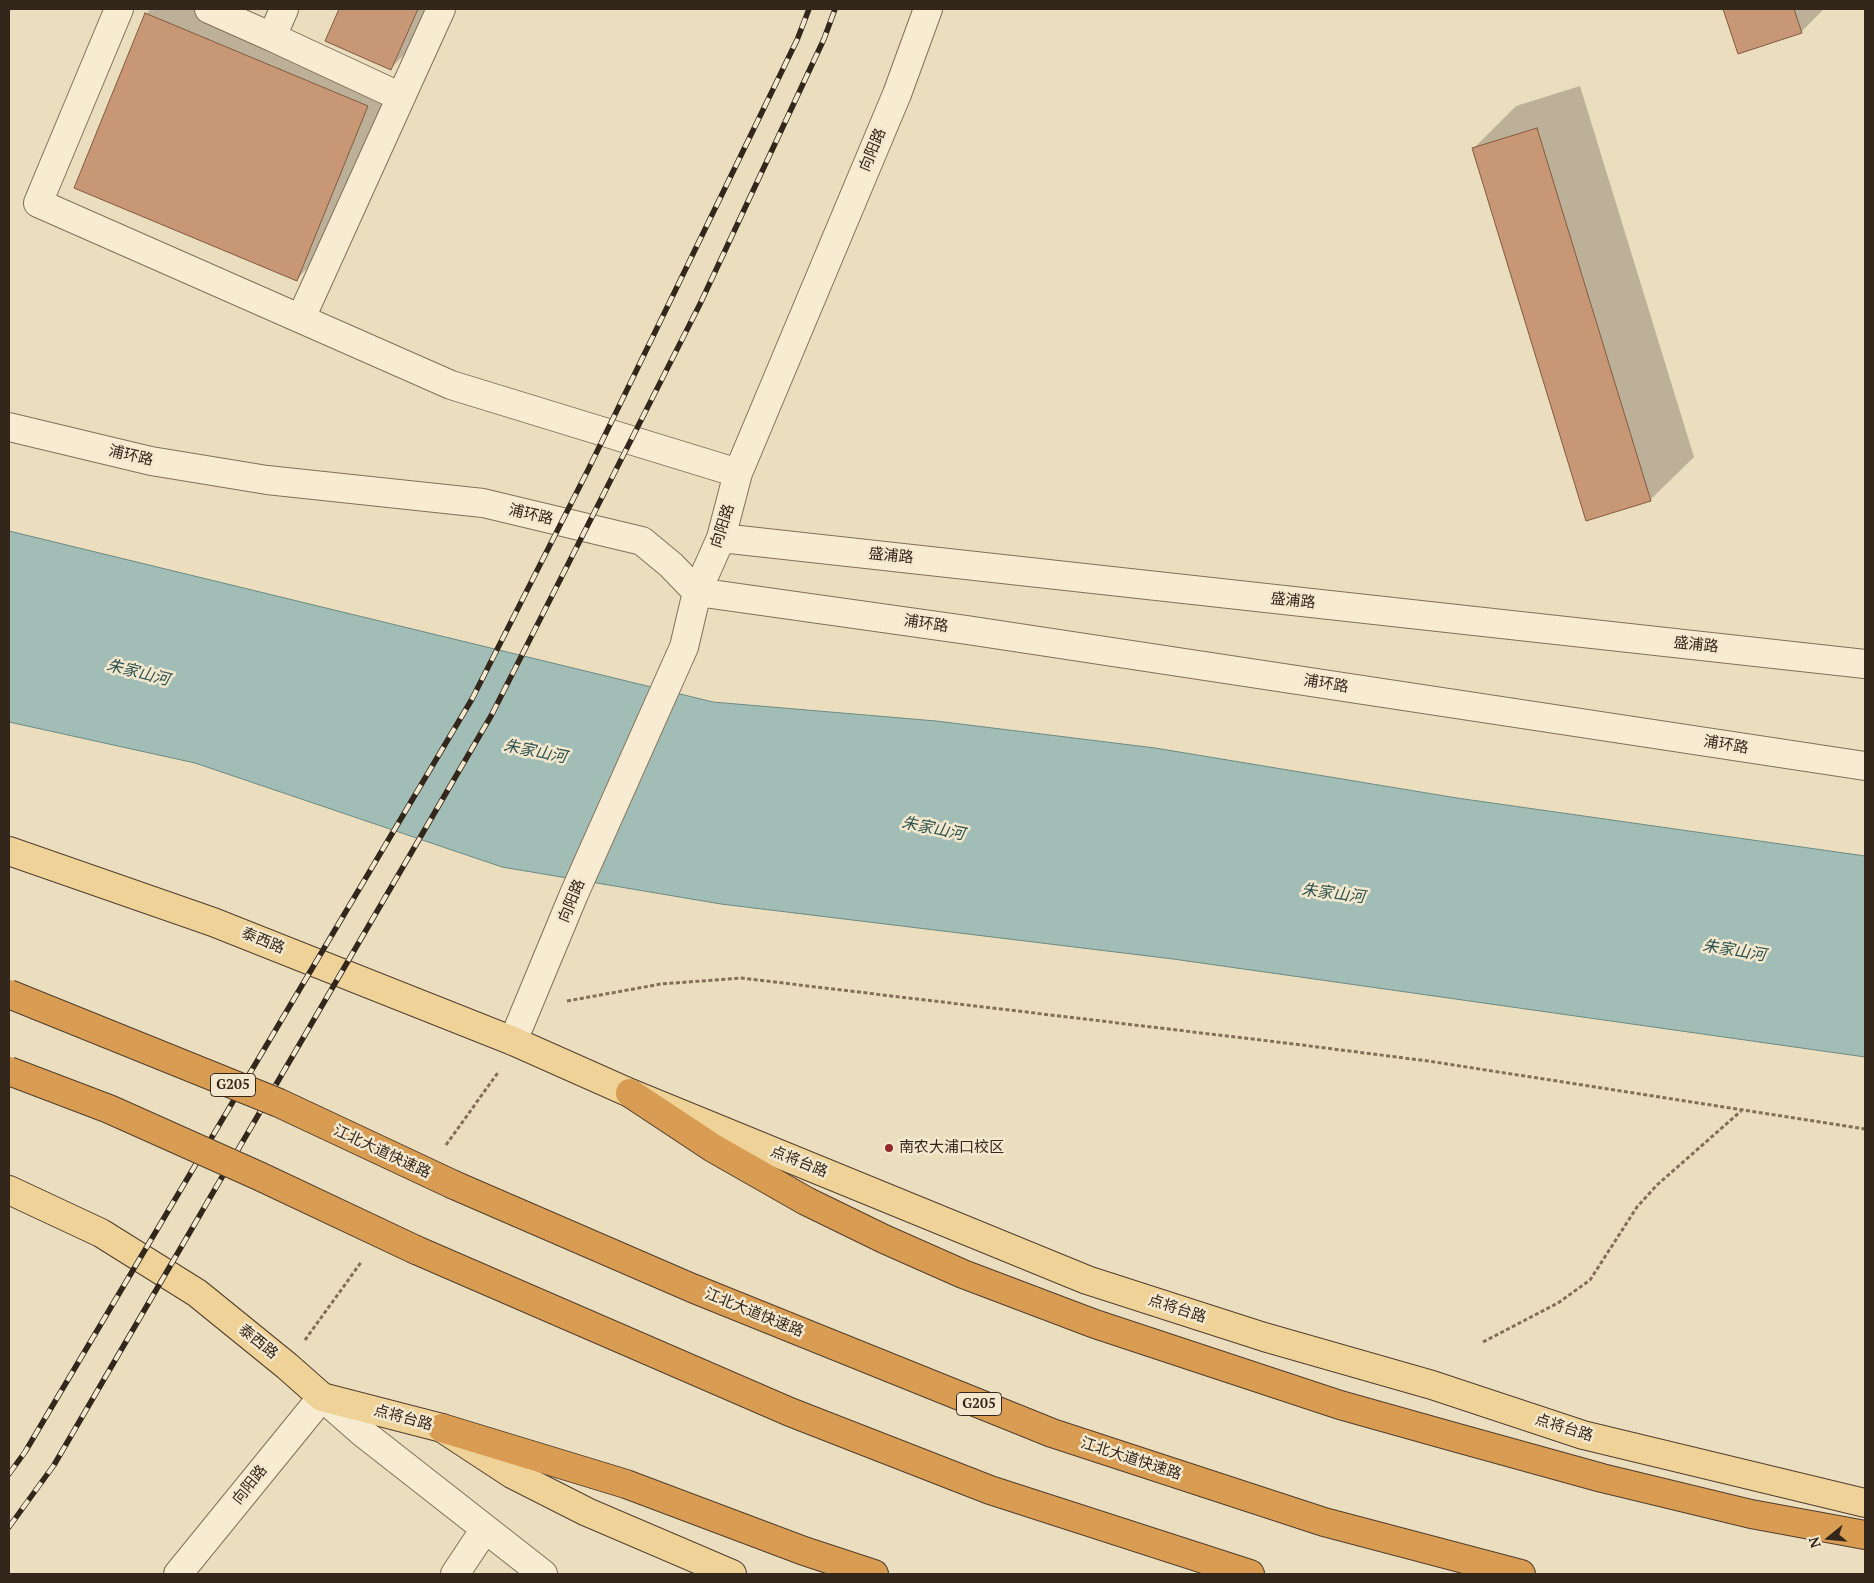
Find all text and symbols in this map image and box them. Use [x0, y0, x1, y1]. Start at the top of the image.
street label: 向阳路 [856, 126, 890, 174]
street label: 浦环路 [107, 442, 155, 470]
street label: 浦环路 [507, 501, 555, 529]
street label: 向阳路 [707, 502, 739, 550]
street label: 盛浦路 [868, 545, 914, 567]
street label: 盛浦路 [1270, 590, 1316, 612]
street label: 浦环路 [902, 612, 950, 636]
street label: 盛浦路 [1673, 634, 1719, 656]
water label: 朱家山河 [105, 656, 171, 690]
street label: 浦环路 [1302, 672, 1350, 696]
street label: 浦环路 [1702, 733, 1750, 757]
water label: 朱家山河 [502, 736, 568, 768]
water label: 朱家山河 [900, 813, 966, 845]
street label: 向阳路 [555, 877, 589, 925]
water label: 朱家山河 [1300, 881, 1366, 907]
street label: 泰西路 [239, 924, 287, 958]
water label: 朱家山河 [1701, 937, 1767, 965]
road number: G205 [210, 1074, 256, 1096]
street label: 江北大道快速路 [331, 1122, 433, 1182]
place label: 南农大浦口校区 [899, 1139, 1004, 1157]
street label: 点将台路 [768, 1142, 830, 1182]
marker: 南农大浦口校区 [883, 1142, 895, 1154]
street label: 江北大道快速路 [702, 1285, 806, 1341]
street label: 点将台路 [1146, 1291, 1208, 1327]
street label: 泰西路 [235, 1321, 281, 1363]
road number: G205 [956, 1392, 1002, 1416]
street label: 点将台路 [372, 1402, 434, 1434]
street label: 点将台路 [1533, 1411, 1595, 1445]
street label: 江北大道快速路 [1078, 1434, 1184, 1484]
street label: 向阳路 [229, 1462, 271, 1508]
north arrow [1804, 1513, 1854, 1563]
text: N [1804, 1535, 1825, 1550]

